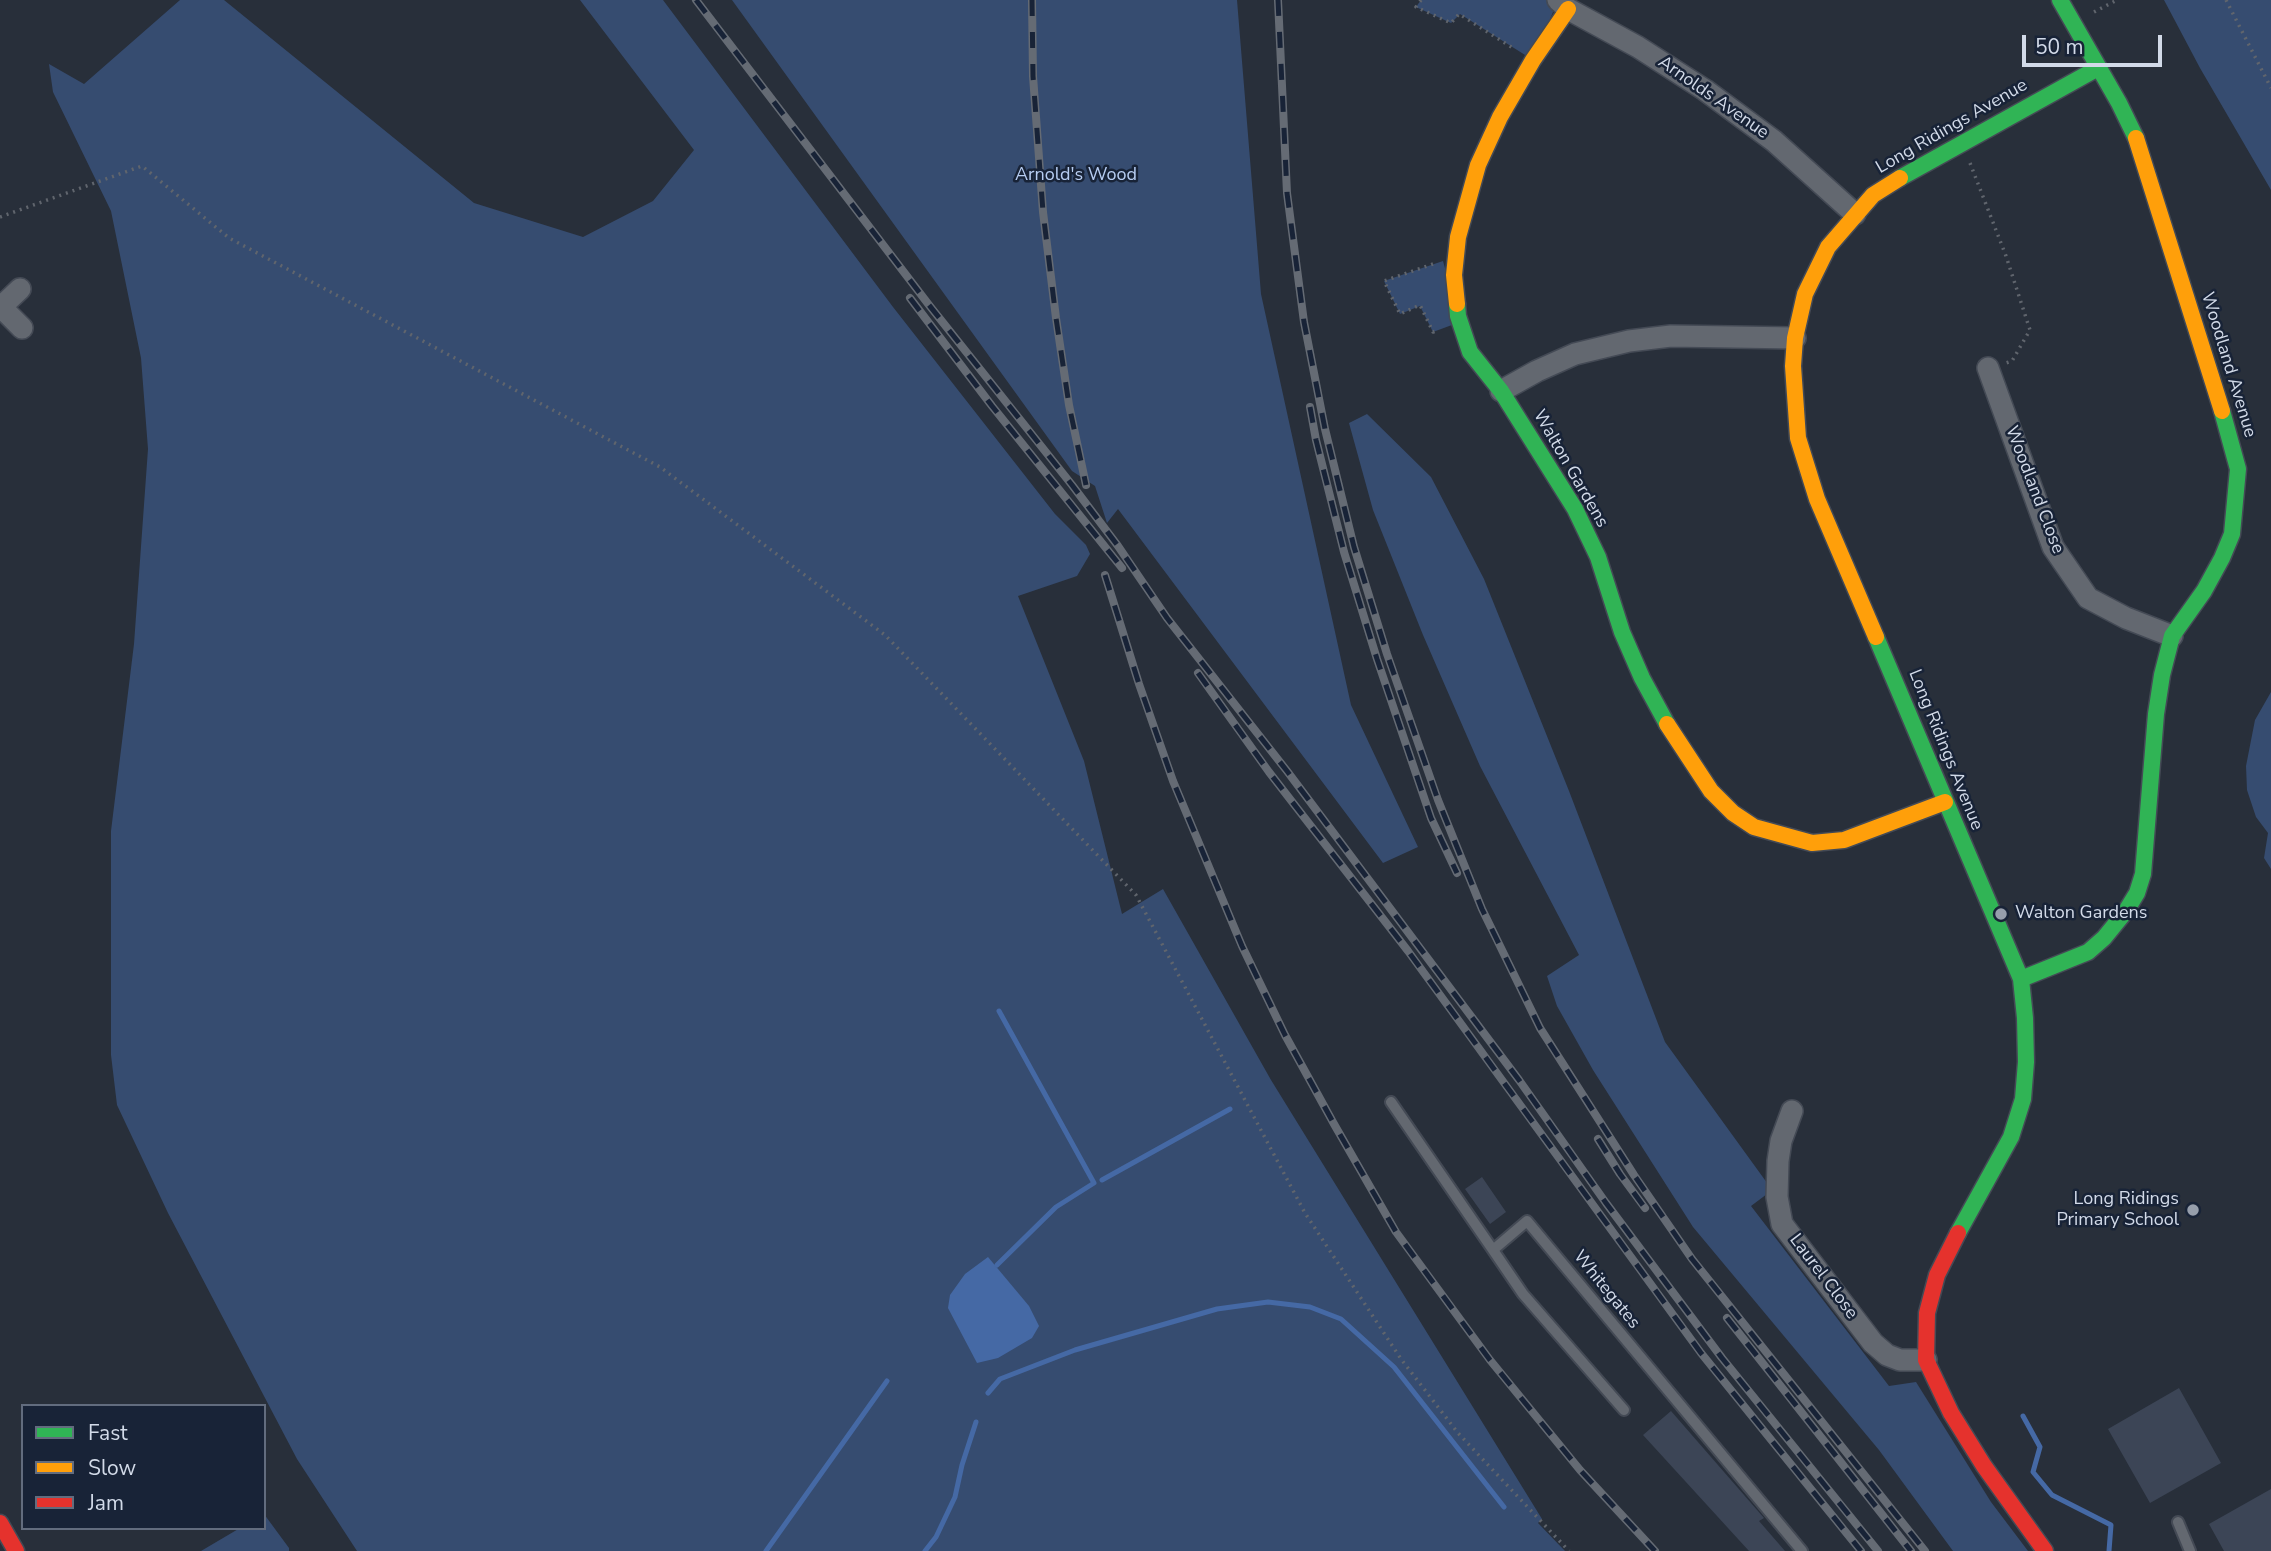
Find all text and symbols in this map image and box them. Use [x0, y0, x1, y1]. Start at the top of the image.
scale bar [2026, 21, 2166, 65]
text: 50 m [2035, 33, 2084, 61]
street label: Arnolds Avenue [1654, 52, 1772, 144]
street label: Long Ridings Avenue [1872, 75, 2032, 179]
park label: Arnold's Wood [1015, 165, 1137, 187]
street label: Woodland Avenue [2196, 290, 2260, 440]
street label: Walton Gardens [1528, 406, 1612, 532]
street label: Woodland Close [2000, 423, 2068, 557]
street label: Long Ridings Avenue [1903, 667, 1987, 833]
place label: Walton Gardens [2015, 903, 2147, 925]
marker: Walton Gardens [1993, 906, 2009, 922]
place label: Long Ridings Primary School [2056, 1189, 2179, 1232]
marker: Long Ridings Primary School [2185, 1202, 2201, 1218]
street label: Laurel Close [1784, 1230, 1862, 1324]
street label: Whitegates [1568, 1246, 1644, 1334]
legend [21, 1404, 266, 1530]
text: Fast [88, 1419, 128, 1447]
text: Slow [88, 1454, 136, 1482]
text: Jam [88, 1489, 124, 1517]

